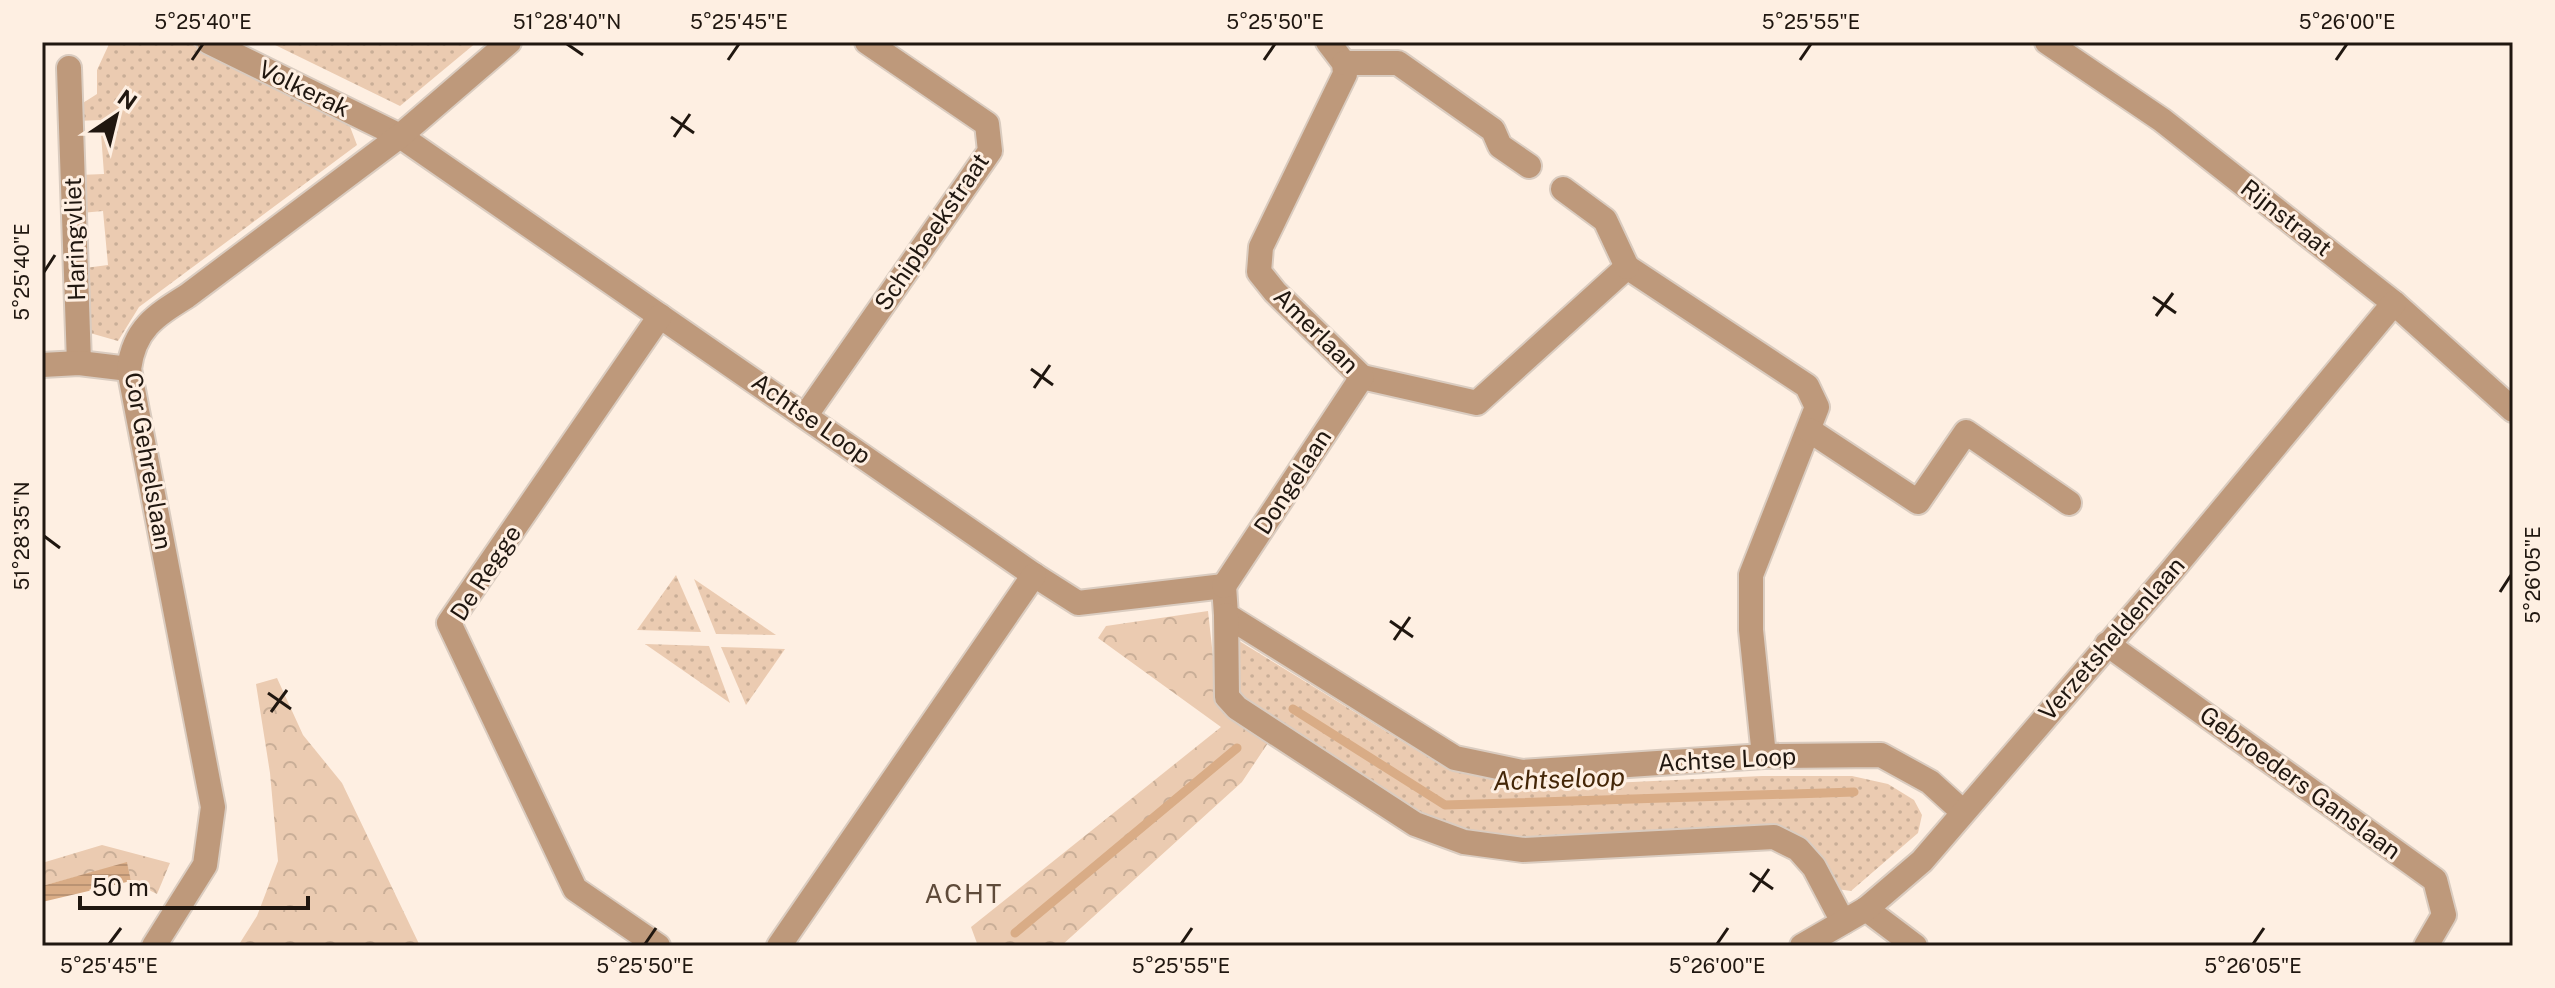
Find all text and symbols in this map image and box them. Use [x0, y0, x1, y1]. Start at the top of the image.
text: 5°25'40"E [154, 10, 252, 34]
text: 51°28'40"N [513, 10, 621, 34]
text: 5°25'45"E [690, 10, 788, 34]
text: 5°25'50"E [1226, 10, 1324, 34]
text: 5°25'55"E [1762, 10, 1860, 34]
text: 5°26'00"E [2299, 10, 2395, 34]
street label: Volkerak [254, 54, 355, 122]
north arrow [76, 76, 156, 156]
text: N [113, 84, 142, 115]
street label: Schipbeekstraat [868, 148, 994, 315]
street label: Rijnstraat [2236, 173, 2338, 261]
street label: Haringvliet [58, 177, 90, 301]
text: 5°25'40"E [10, 223, 34, 321]
street label: Amerlaan [1269, 282, 1365, 378]
street label: Achtse Loop [747, 367, 876, 469]
street label: Cor Gehrelslaan [120, 370, 178, 552]
street label: Dongelaan [1248, 424, 1337, 539]
text: 51°28'35"N [10, 481, 34, 591]
street label: De Regge [444, 520, 526, 625]
text: 5°26'05"E [2521, 526, 2545, 624]
street label: Verzetsheldenlaan [2033, 551, 2190, 726]
street label: Gebroeders Ganslaan [2195, 700, 2406, 864]
street label: Achtse Loop [1657, 741, 1797, 777]
water label: Achtseloop [1493, 761, 1625, 796]
scale bar [80, 860, 308, 910]
text: 50 m [92, 873, 149, 901]
district label: ACHT [925, 878, 1003, 909]
text: 5°25'45"E [60, 954, 158, 978]
text: 5°25'50"E [596, 954, 694, 978]
text: 5°25'55"E [1132, 954, 1230, 978]
text: 5°26'00"E [1669, 954, 1765, 978]
text: 5°26'05"E [2204, 954, 2302, 978]

